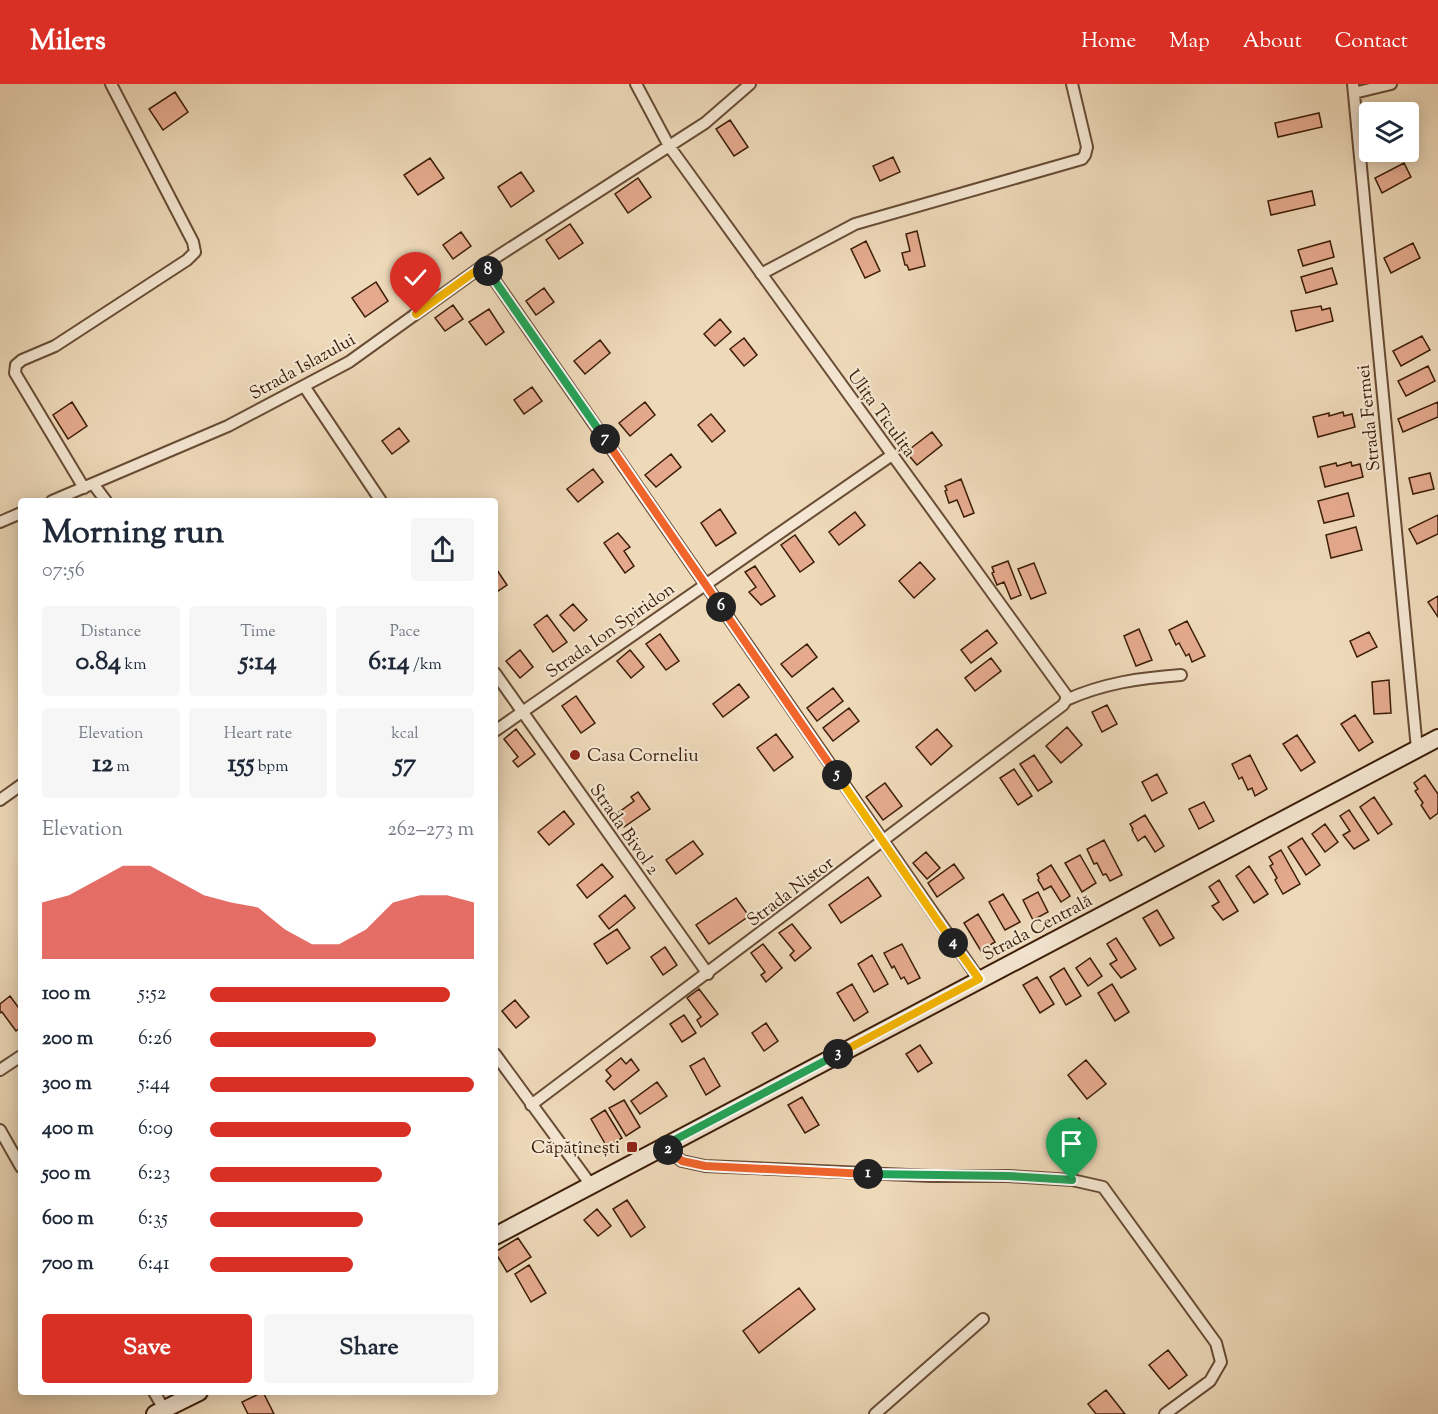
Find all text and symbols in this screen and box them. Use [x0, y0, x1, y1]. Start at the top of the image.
text: Milers [30, 22, 106, 62]
text: Home [1081, 27, 1136, 57]
text: Map [1169, 27, 1210, 57]
text: About [1243, 27, 1302, 57]
text: Contact [1335, 27, 1408, 57]
map controls [1359, 102, 1419, 162]
button: layers [1359, 102, 1419, 162]
pin [390, 252, 441, 314]
pin: 8 [473, 256, 503, 286]
text: 8 [484, 259, 492, 282]
icon: check [399, 261, 432, 294]
street label: Strada Islazului [245, 328, 361, 408]
street label: Strada Fermei [1351, 363, 1389, 472]
street label: Ulița Ticulița [840, 365, 921, 463]
pin: 7 [590, 424, 620, 454]
text: 7 [601, 427, 609, 450]
text: Morning run [42, 510, 224, 558]
button: share [411, 518, 474, 581]
text: 07:56 [42, 557, 85, 586]
street label: Strada Ion Spiridon [541, 577, 681, 686]
pin: 6 [706, 592, 736, 622]
text: 6 [717, 595, 725, 618]
text: Distance [81, 621, 141, 644]
text: Time [240, 621, 276, 644]
text: Pace [390, 621, 420, 644]
text: 0.84 [76, 644, 121, 681]
text: 5:14 [239, 644, 277, 681]
text: 6:14 [368, 644, 410, 681]
text: km [121, 654, 146, 677]
text: /km [410, 654, 442, 677]
text: Elevation [79, 723, 143, 746]
text: Heart rate [224, 723, 292, 746]
text: kcal [391, 723, 419, 746]
place label: Casa Corneliu [587, 744, 699, 770]
text: 12 [92, 746, 113, 783]
text: 155 [228, 746, 254, 783]
text: 57 [394, 746, 416, 783]
marker: Casa Corneliu [568, 748, 582, 762]
text: m [113, 756, 130, 779]
text: bpm [254, 756, 288, 779]
pin: 5 [822, 760, 852, 790]
text: 5 [834, 763, 840, 786]
street label: Strada Bivol 2 [582, 779, 665, 882]
text: Elevation [42, 816, 123, 845]
text: 262–273 m [387, 816, 474, 845]
street label: Strada Nistor [742, 851, 840, 934]
street label: Strada Centrală [978, 889, 1098, 969]
pin: 4 [938, 928, 968, 958]
text: 4 [949, 931, 957, 954]
text: 100 m [42, 980, 91, 1009]
text: 5:52 [138, 980, 166, 1009]
text: 200 m [42, 1025, 93, 1054]
text: 6:26 [138, 1025, 172, 1054]
pin: 3 [823, 1039, 853, 1069]
text: 3 [835, 1042, 841, 1065]
text: 300 m [42, 1070, 92, 1099]
text: 5:44 [138, 1070, 170, 1099]
text: 400 m [42, 1115, 94, 1144]
text: 6:09 [138, 1115, 173, 1144]
pin [1046, 1118, 1097, 1180]
icon: arrive [1055, 1127, 1088, 1160]
pin: 2 [653, 1135, 683, 1165]
place label: Căpăţîneşti [531, 1136, 620, 1162]
text: 2 [664, 1138, 672, 1161]
marker: Căpăţîneşti [625, 1140, 639, 1154]
pin: 1 [853, 1159, 883, 1189]
text: 500 m [42, 1160, 91, 1189]
text: 6:23 [138, 1160, 170, 1189]
text: 1 [865, 1162, 871, 1185]
text: 600 m [42, 1205, 94, 1234]
text: 6:35 [138, 1205, 168, 1234]
text: 700 m [42, 1250, 94, 1279]
text: 6:41 [138, 1250, 170, 1279]
button: Save [42, 1314, 252, 1383]
button: Share [264, 1314, 474, 1383]

